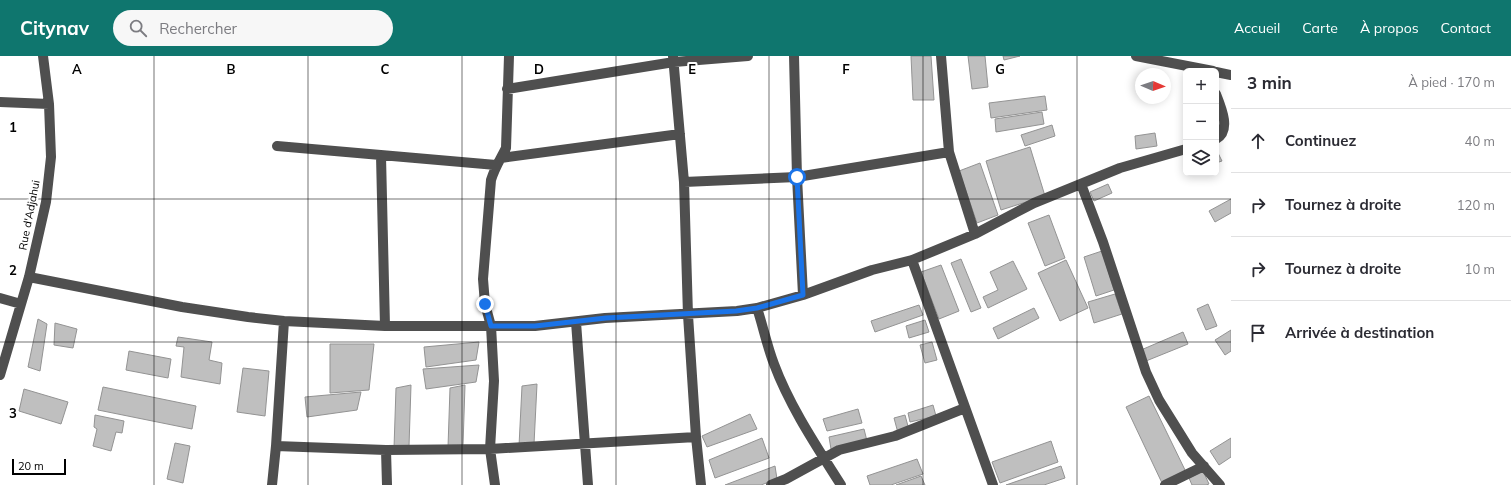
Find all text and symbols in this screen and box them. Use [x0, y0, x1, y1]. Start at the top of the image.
search box [113, 10, 393, 46]
text: Citynav [20, 16, 89, 40]
icon: search [127, 17, 149, 39]
text: Rechercher [159, 19, 237, 38]
text: Accueil [1234, 19, 1280, 37]
text: Carte [1302, 19, 1338, 37]
text: À propos [1360, 19, 1419, 37]
text: Contact [1441, 19, 1491, 37]
text: A [72, 61, 82, 77]
text: B [227, 61, 236, 77]
text: C [381, 61, 390, 77]
text: D [534, 61, 544, 77]
text: E [688, 61, 696, 77]
text: F [842, 61, 850, 77]
text: G [995, 61, 1005, 77]
north arrow [1135, 68, 1171, 104]
map controls [1183, 68, 1219, 176]
button: + [1183, 68, 1219, 104]
text: 3 min [1247, 72, 1292, 93]
text: À pied · 170 m [1408, 74, 1495, 90]
button: − [1183, 104, 1219, 140]
text: 1 [9, 119, 17, 135]
icon: ahead [1247, 130, 1269, 152]
text: Continuez [1285, 131, 1356, 150]
text: 40 m [1465, 133, 1495, 149]
button: layers [1183, 140, 1219, 176]
route start [788, 168, 806, 186]
street label: Rue d'Adjahui [15, 179, 43, 251]
icon: right [1247, 194, 1269, 216]
text: Tournez à droite [1285, 195, 1401, 214]
text: 120 m [1457, 197, 1495, 213]
icon: right [1247, 258, 1269, 280]
text: Tournez à droite [1285, 259, 1401, 278]
text: 10 m [1465, 261, 1495, 277]
text: 2 [9, 262, 17, 278]
route end [476, 295, 494, 313]
icon: arrive [1247, 322, 1269, 344]
text: Arrivée à destination [1285, 323, 1434, 342]
text: 3 [9, 405, 17, 421]
scale bar [12, 457, 66, 476]
text: 20 m [18, 459, 44, 473]

